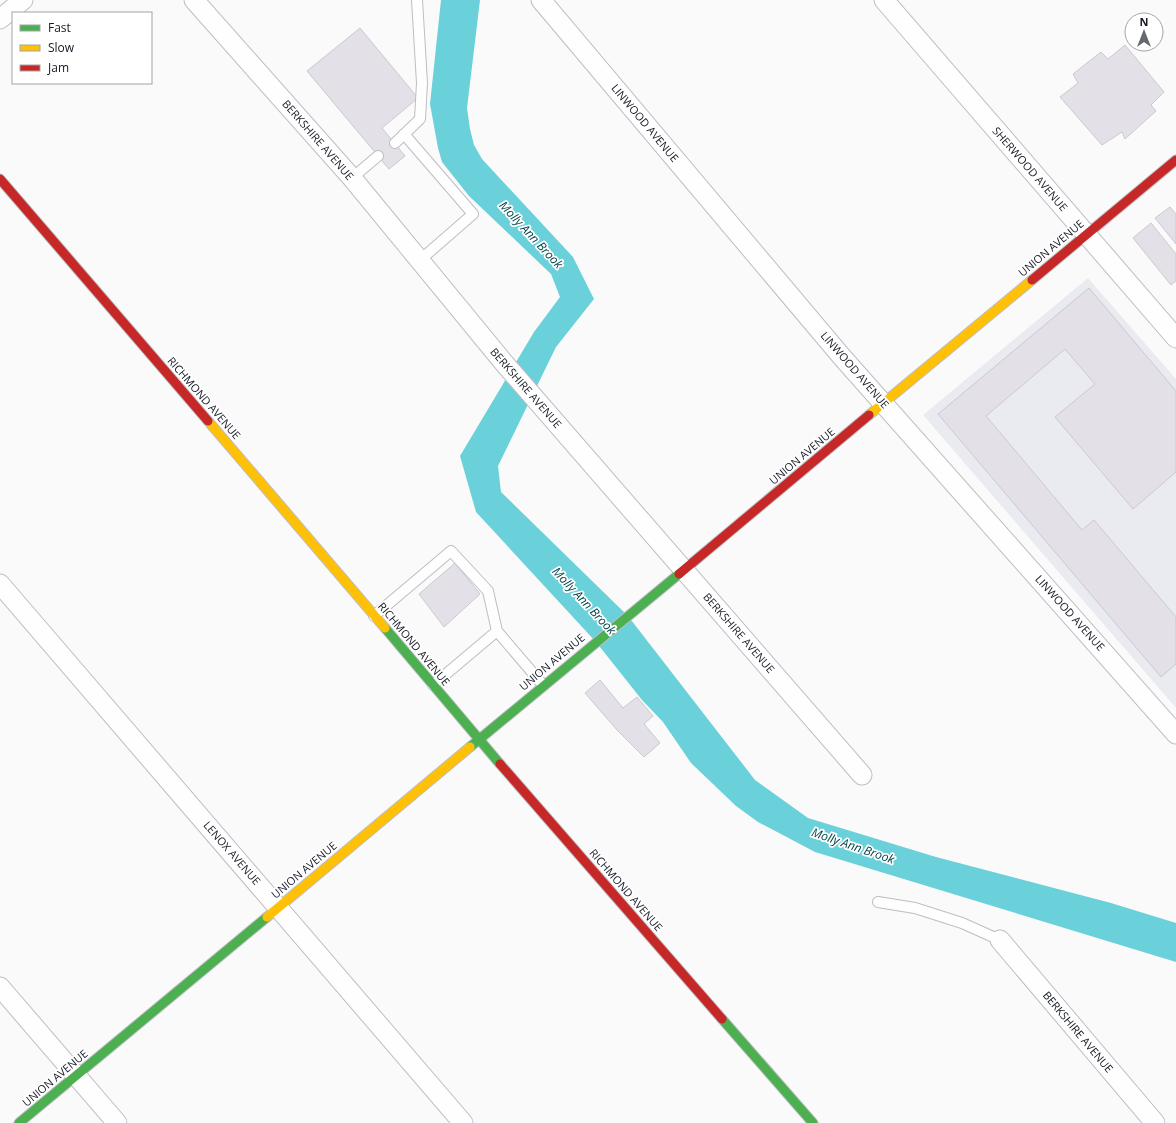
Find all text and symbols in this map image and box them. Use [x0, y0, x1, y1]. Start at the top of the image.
legend [12, 12, 152, 84]
north arrow [1124, 12, 1164, 52]
text: N [1140, 14, 1148, 29]
text: Fast [48, 19, 71, 36]
text: Slow [48, 39, 75, 56]
text: Jam [47, 59, 69, 76]
street label: LINWOOD AVENUE [608, 81, 682, 165]
street label: BERKSHIRE AVENUE [279, 96, 357, 183]
street label: SHERWOOD AVENUE [990, 123, 1071, 214]
water label: Molly Ann Brook [496, 197, 568, 273]
street label: UNION AVENUE [1015, 216, 1087, 279]
street label: LINWOOD AVENUE [818, 328, 893, 411]
street label: BERKSHIRE AVENUE [487, 344, 565, 431]
street label: RICHMOND AVENUE [164, 353, 244, 442]
street label: UNION AVENUE [766, 424, 838, 487]
water label: Molly Ann Brook [549, 563, 621, 639]
street label: LINWOOD AVENUE [1032, 572, 1108, 654]
street label: BERKSHIRE AVENUE [700, 589, 778, 676]
street label: RICHMOND AVENUE [375, 599, 454, 689]
street label: UNION AVENUE [516, 630, 588, 693]
street label: LENOX AVENUE [200, 818, 264, 888]
water label: Molly Ann Brook [810, 823, 898, 868]
street label: UNION AVENUE [268, 838, 340, 901]
street label: RICHMOND AVENUE [586, 845, 666, 934]
street label: BERKSHIRE AVENUE [1040, 988, 1117, 1075]
street label: UNION AVENUE [19, 1046, 91, 1109]

